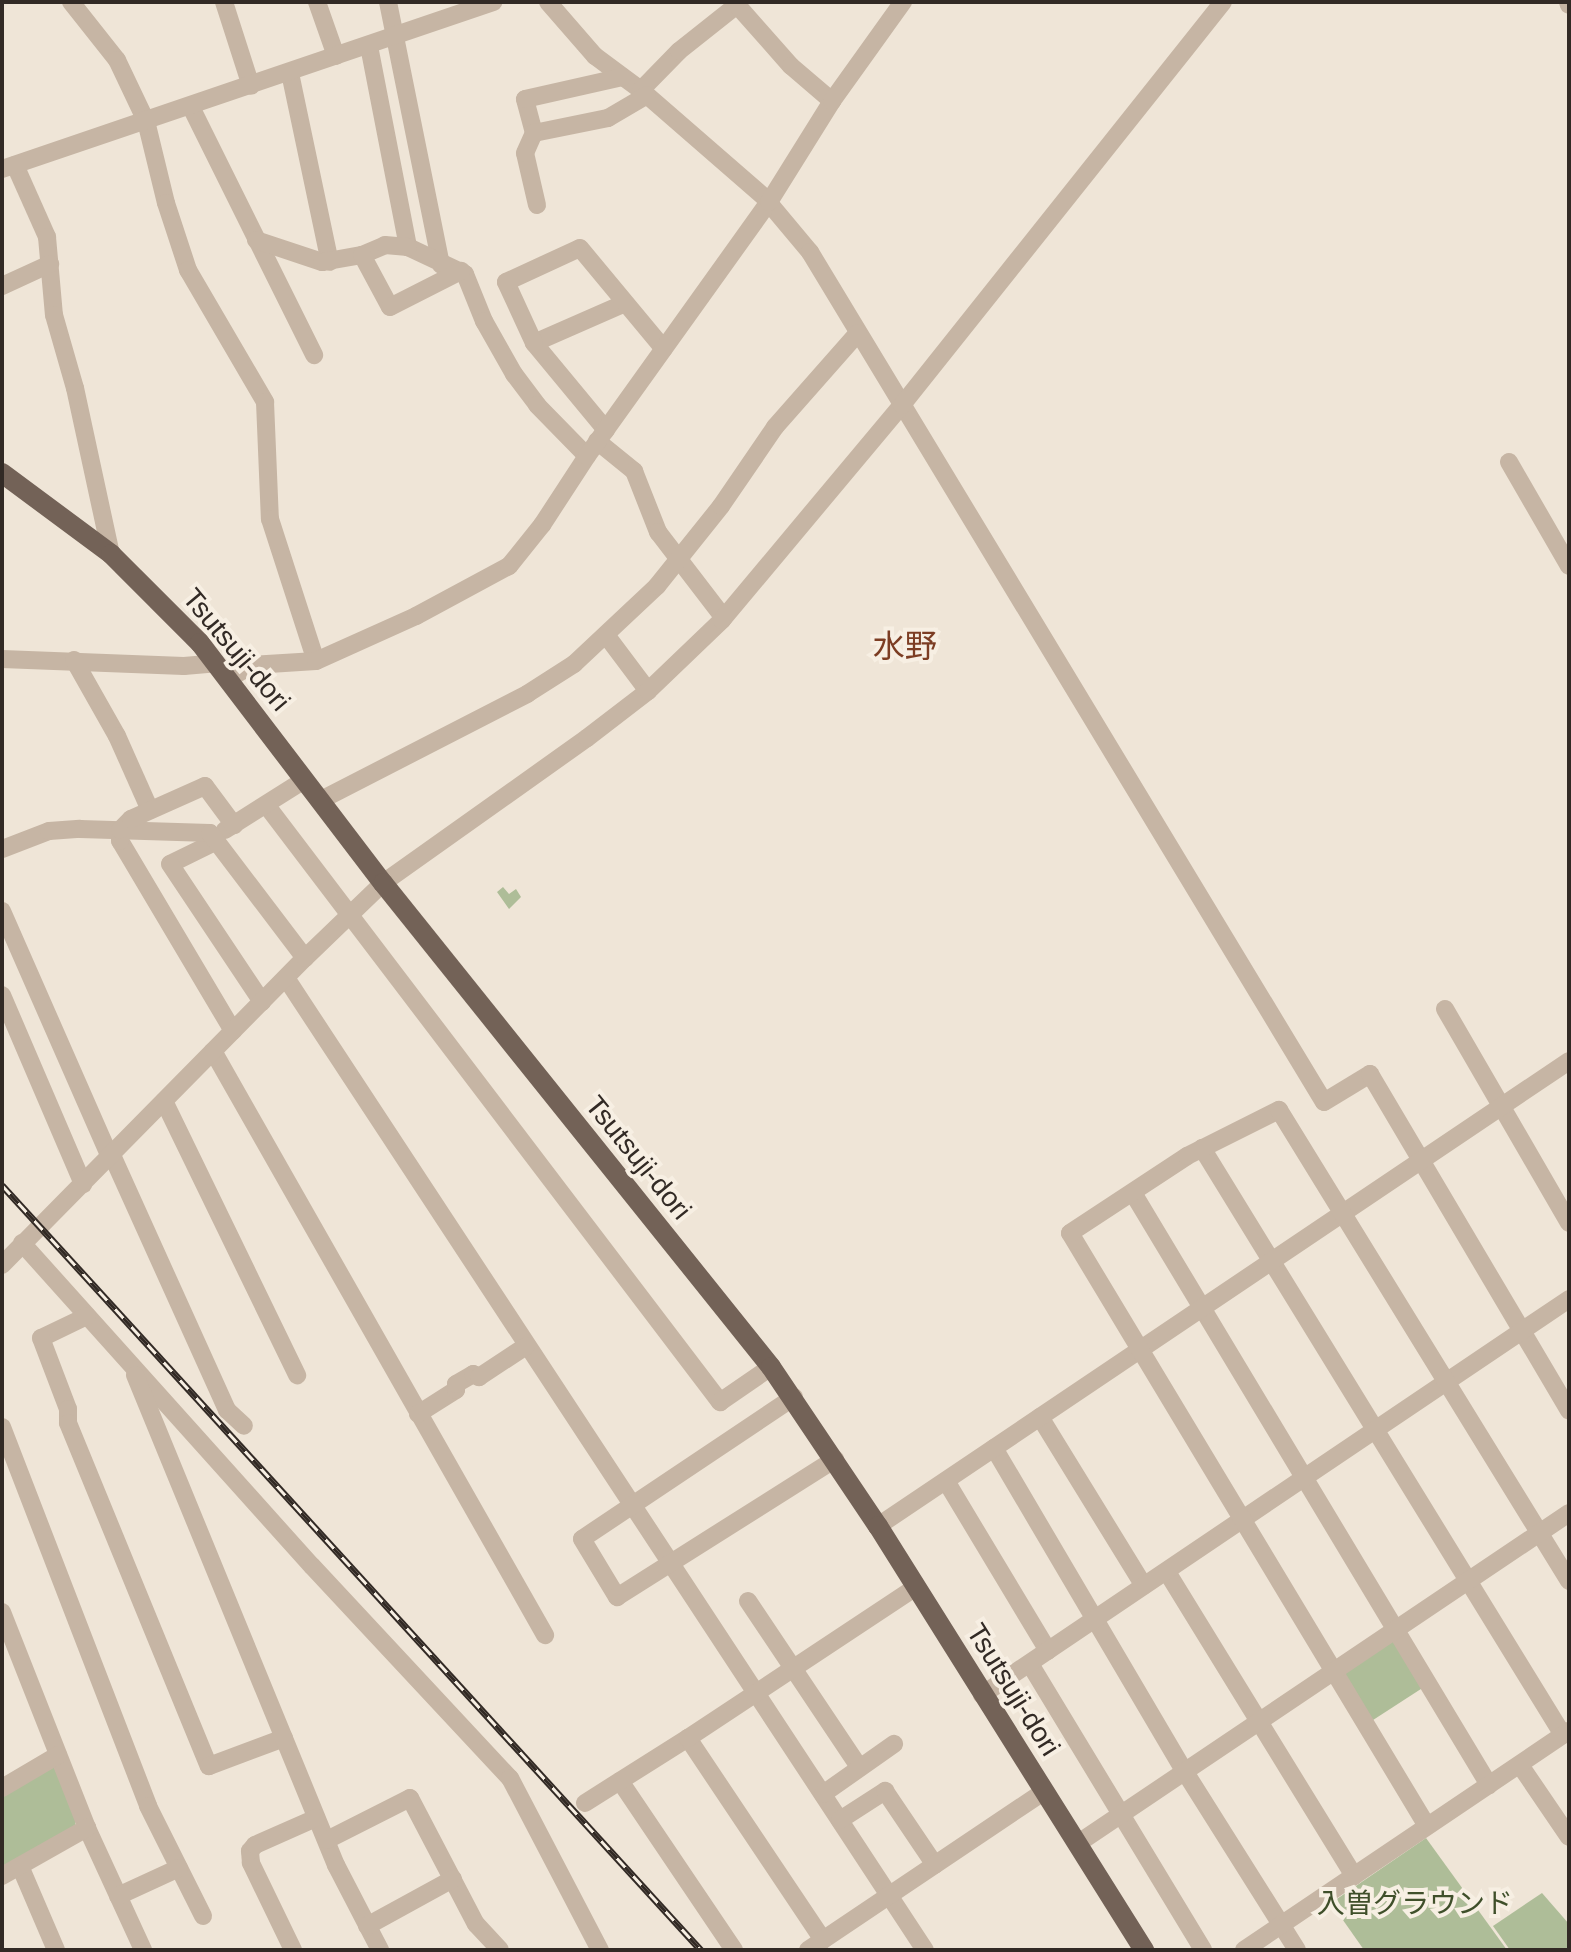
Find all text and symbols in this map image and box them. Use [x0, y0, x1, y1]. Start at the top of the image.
street label: Tsutsuji-dori [175, 582, 297, 718]
district label: 水野 [873, 627, 937, 665]
street label: Tsutsuji-dori [578, 1089, 698, 1227]
street label: Tsutsuji-dori [959, 1618, 1067, 1762]
park label: 入曽グラウンド [1317, 1887, 1513, 1921]

